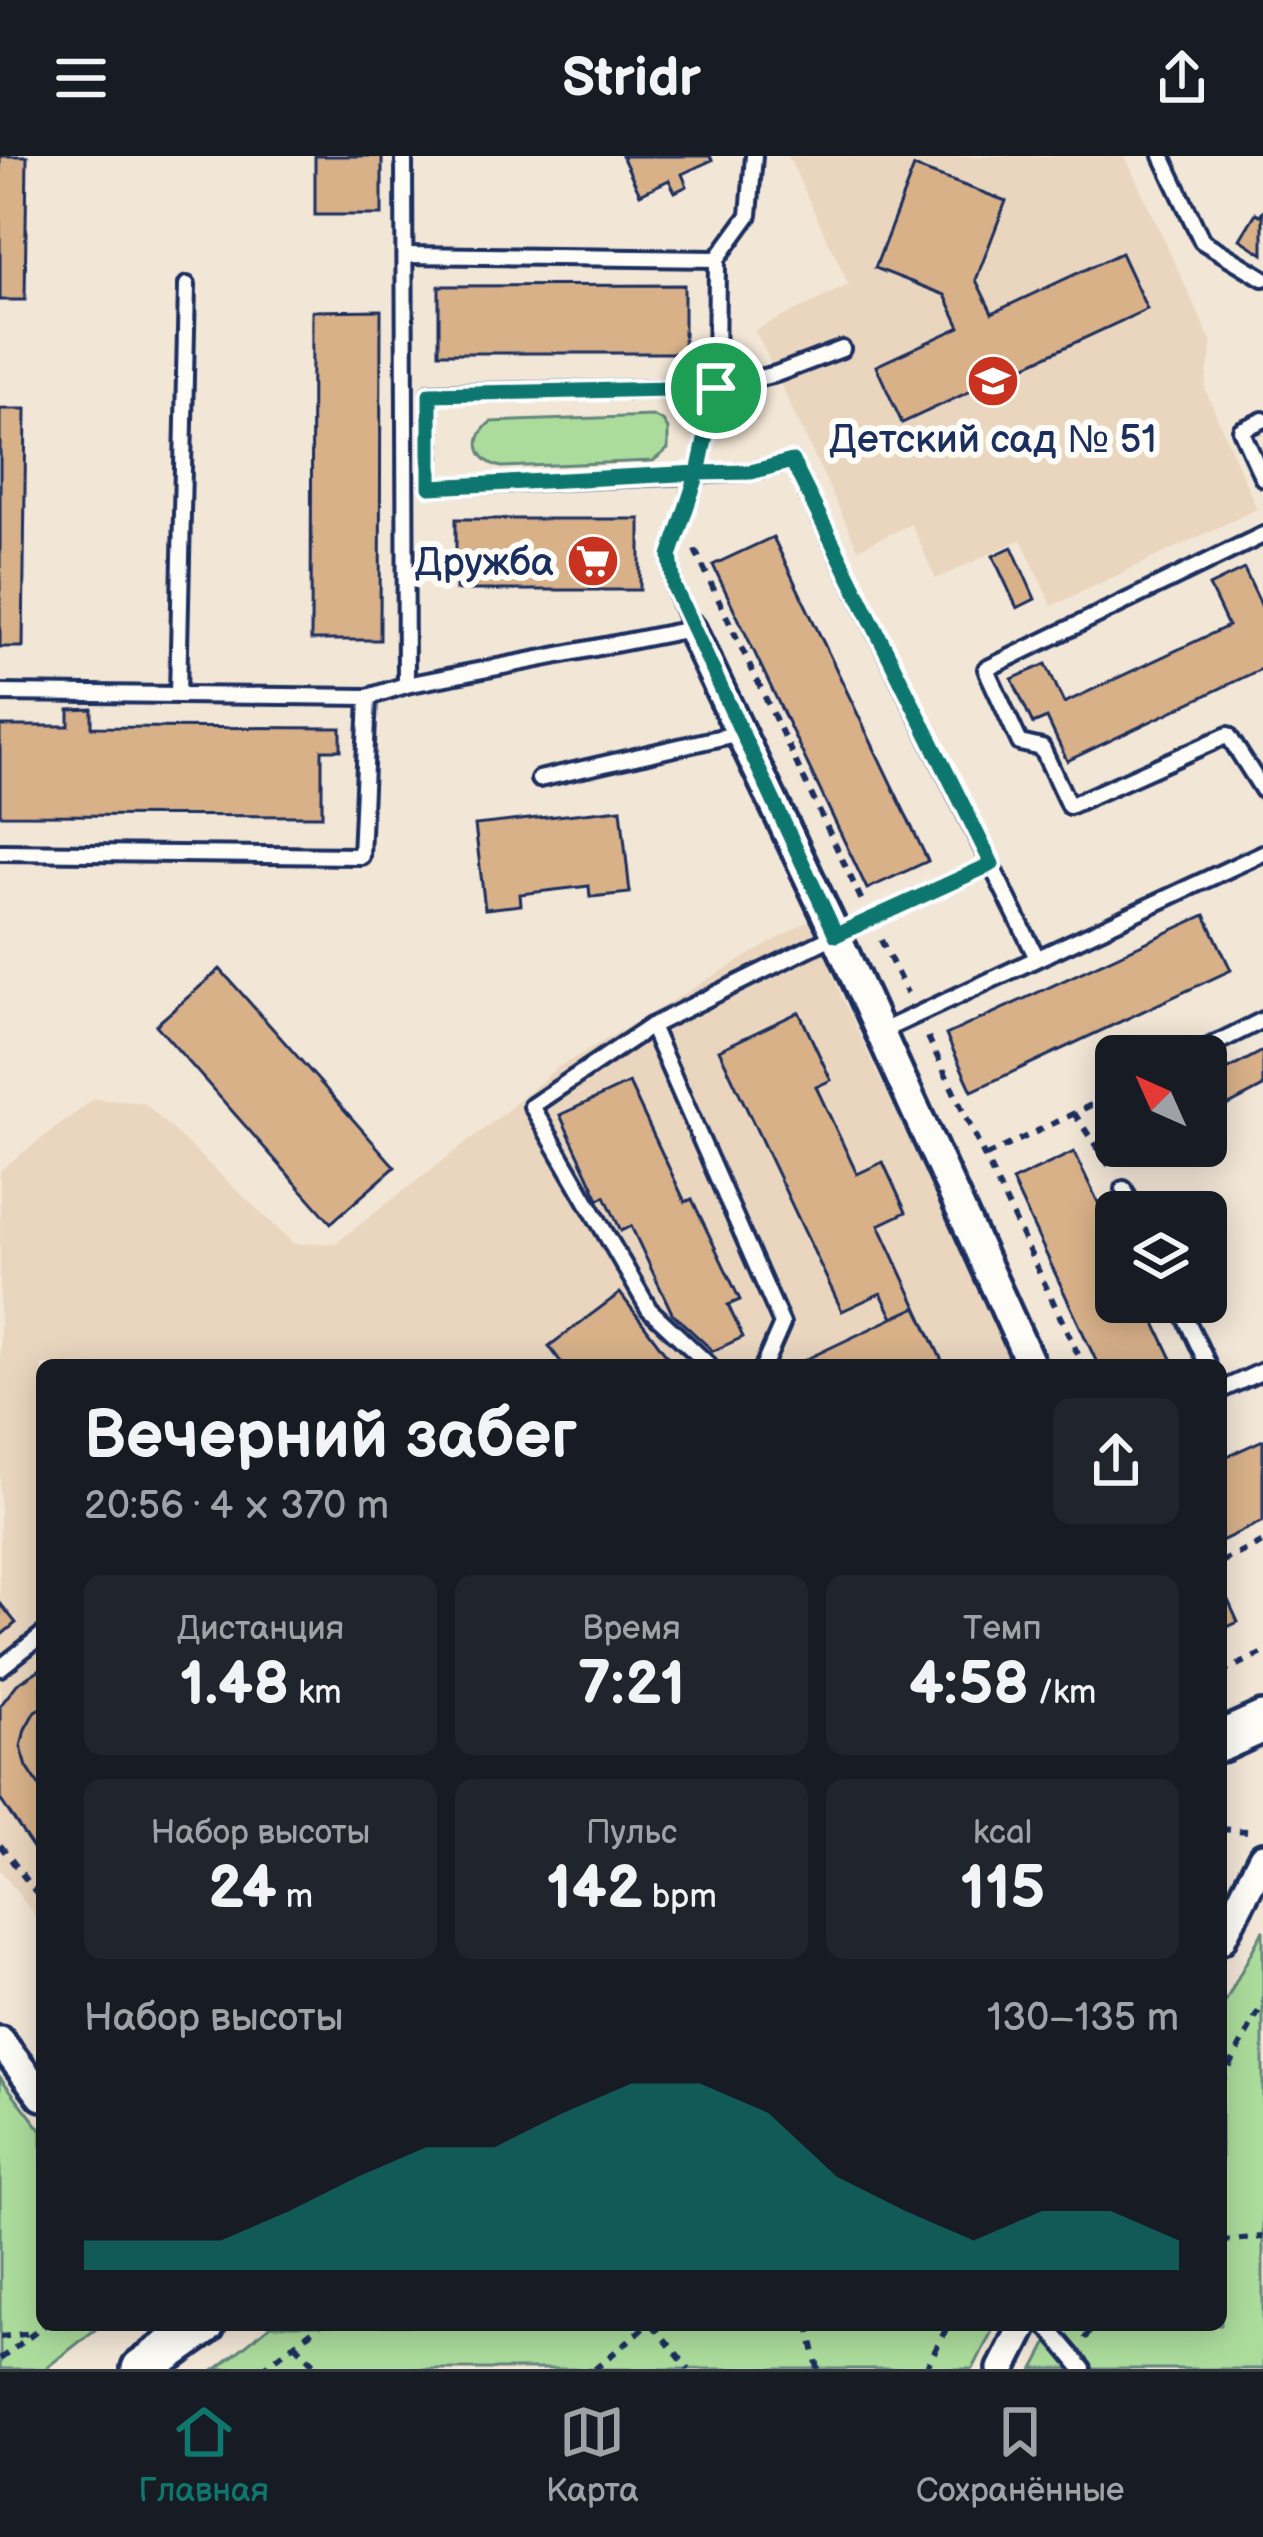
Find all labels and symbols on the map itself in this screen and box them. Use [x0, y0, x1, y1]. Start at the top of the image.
pin [665, 337, 767, 439]
school or university icon: Детский сад № 51 [965, 353, 1021, 409]
place label: Детский сад № 51 [829, 417, 1157, 464]
supermarket icon: Дружба [565, 533, 621, 589]
place label: Дружба [415, 540, 554, 587]
north arrow [1095, 1035, 1227, 1167]

